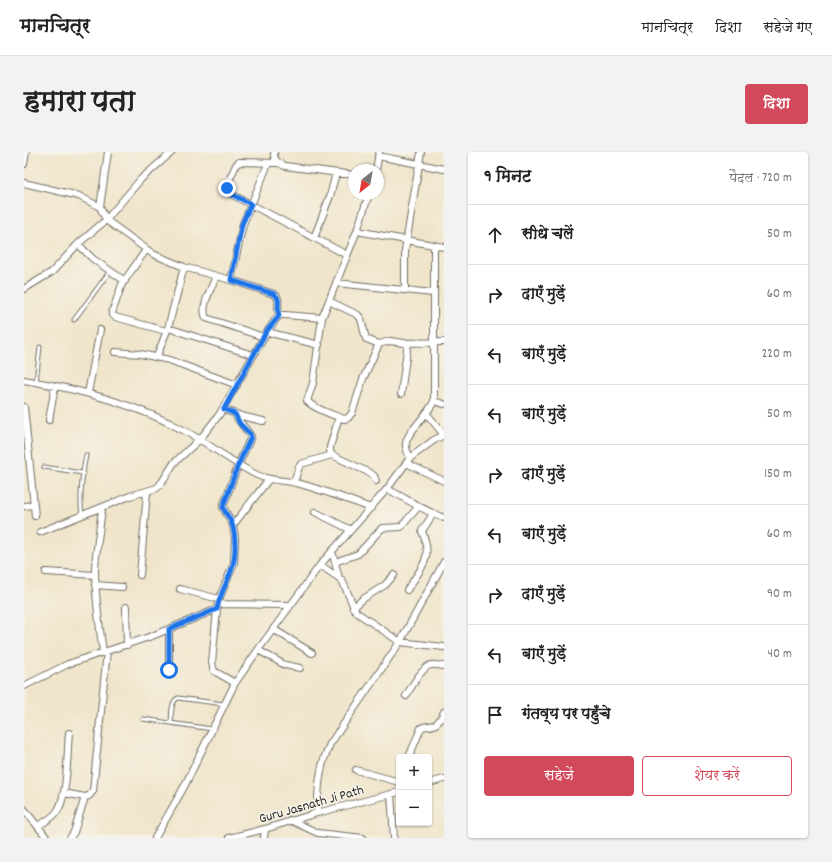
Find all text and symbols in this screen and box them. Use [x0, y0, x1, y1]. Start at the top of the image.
text: मानचित्र [20, 14, 90, 41]
text: मानचित्र [641, 18, 693, 38]
text: दिशा [715, 18, 742, 38]
text: सहेजे गए [764, 18, 812, 38]
text: हमारा पता [24, 84, 135, 124]
button: दिशा [745, 84, 808, 124]
north arrow [348, 164, 384, 200]
text: 9 मिनट [484, 166, 531, 190]
text: पैदल · 720 m [729, 169, 792, 188]
route end [218, 179, 236, 197]
icon: ahead [484, 224, 506, 246]
text: सीधे चलें [522, 224, 573, 246]
text: 50 m [767, 225, 792, 244]
icon: right [484, 284, 506, 306]
text: दाएँ मुड़ें [522, 284, 565, 306]
text: 60 m [767, 285, 792, 304]
icon: left [484, 344, 506, 366]
text: बाएँ मुड़ें [522, 344, 566, 366]
text: 220 m [762, 345, 792, 364]
icon: left [484, 404, 506, 426]
text: बाएँ मुड़ें [522, 404, 566, 426]
text: 50 m [767, 405, 792, 424]
icon: right [484, 464, 506, 486]
text: दाएँ मुड़ें [522, 464, 565, 486]
text: 150 m [764, 465, 792, 484]
icon: left [484, 524, 506, 546]
text: बाएँ मुड़ें [522, 524, 566, 546]
text: 60 m [767, 525, 792, 544]
icon: right [484, 584, 506, 606]
text: दाएँ मुड़ें [522, 584, 565, 606]
text: 90 m [767, 585, 792, 604]
icon: left [484, 644, 506, 666]
text: बाएँ मुड़ें [522, 644, 566, 666]
text: 40 m [768, 645, 792, 664]
route start [160, 661, 178, 679]
icon: arrive [484, 704, 506, 726]
text: गंतव्य पर पहुँचे [522, 704, 611, 726]
map controls [396, 754, 432, 826]
button: + [396, 754, 432, 790]
button: सहेजें [484, 756, 634, 796]
button: शेयर करें [642, 756, 792, 796]
street label: Guru Jasnath Ji Path [257, 780, 366, 829]
button: − [396, 790, 432, 826]

